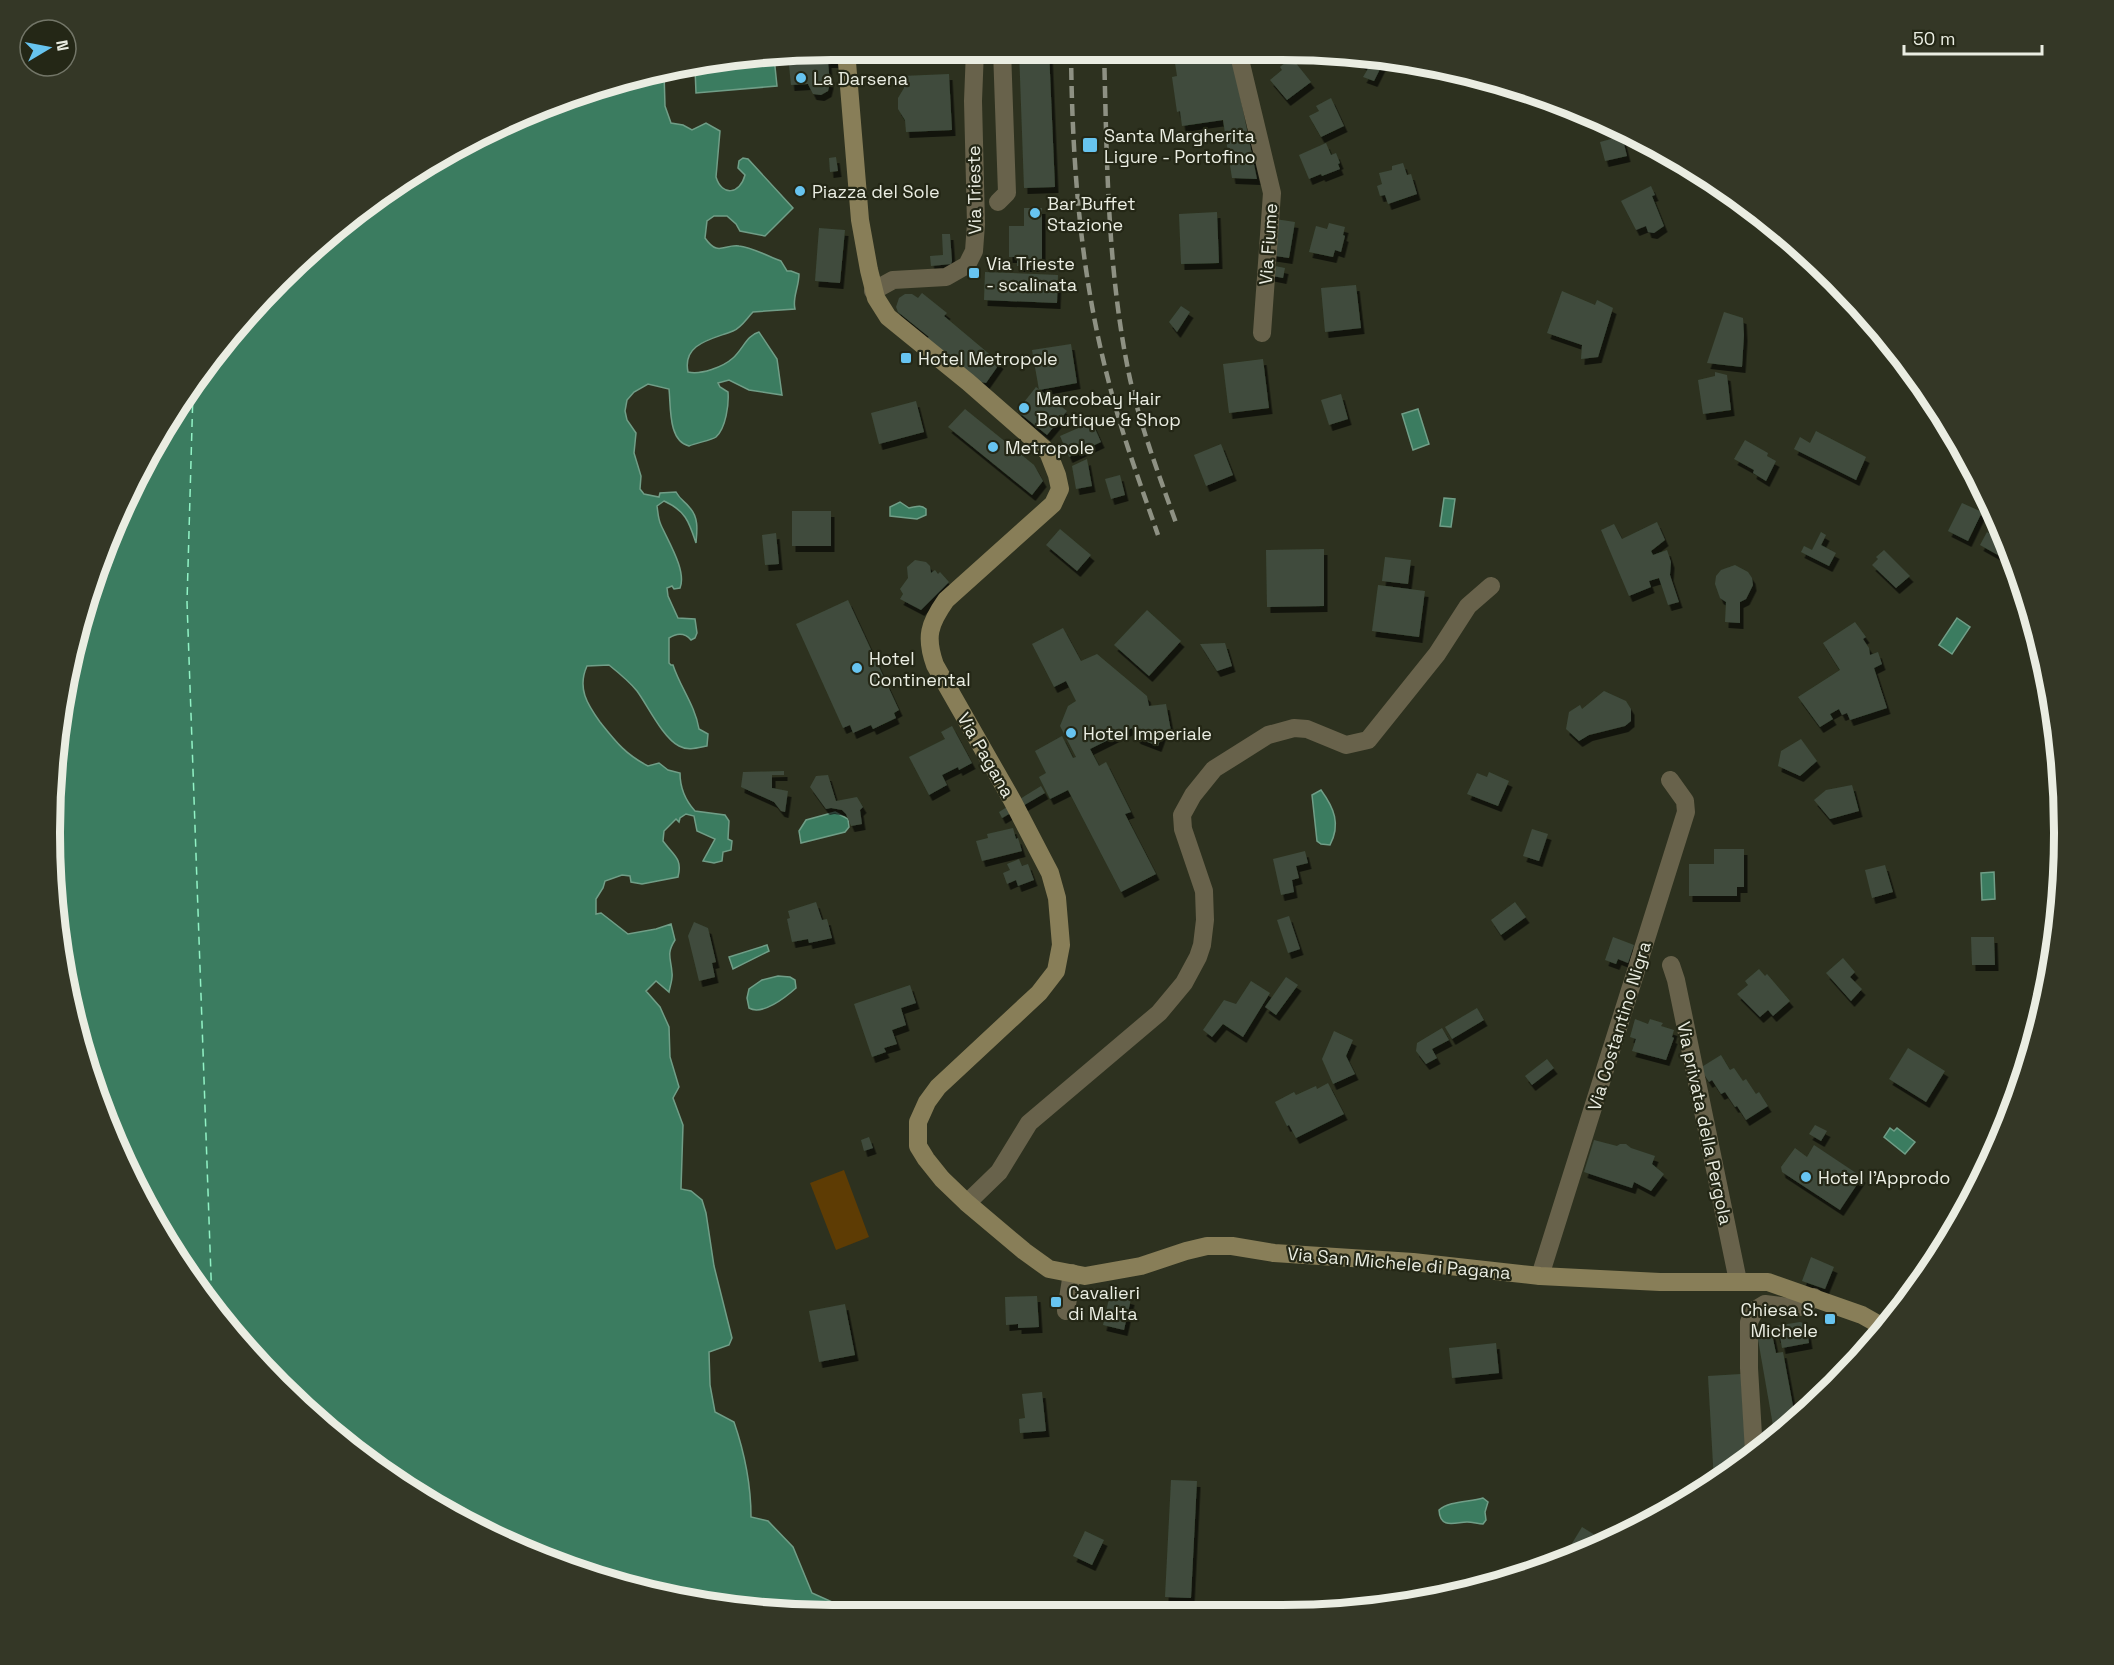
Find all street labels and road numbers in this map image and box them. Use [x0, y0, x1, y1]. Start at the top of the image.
street label: Via Trieste [962, 145, 986, 235]
street label: Via Fiume [1254, 202, 1282, 286]
street label: Via Pagana [952, 708, 1020, 802]
street label: Via Costantino Nigra [1582, 938, 1656, 1114]
street label: Via privata della Pergola [1672, 1019, 1738, 1227]
street label: Via San Michele di Pagana [1286, 1242, 1512, 1284]

